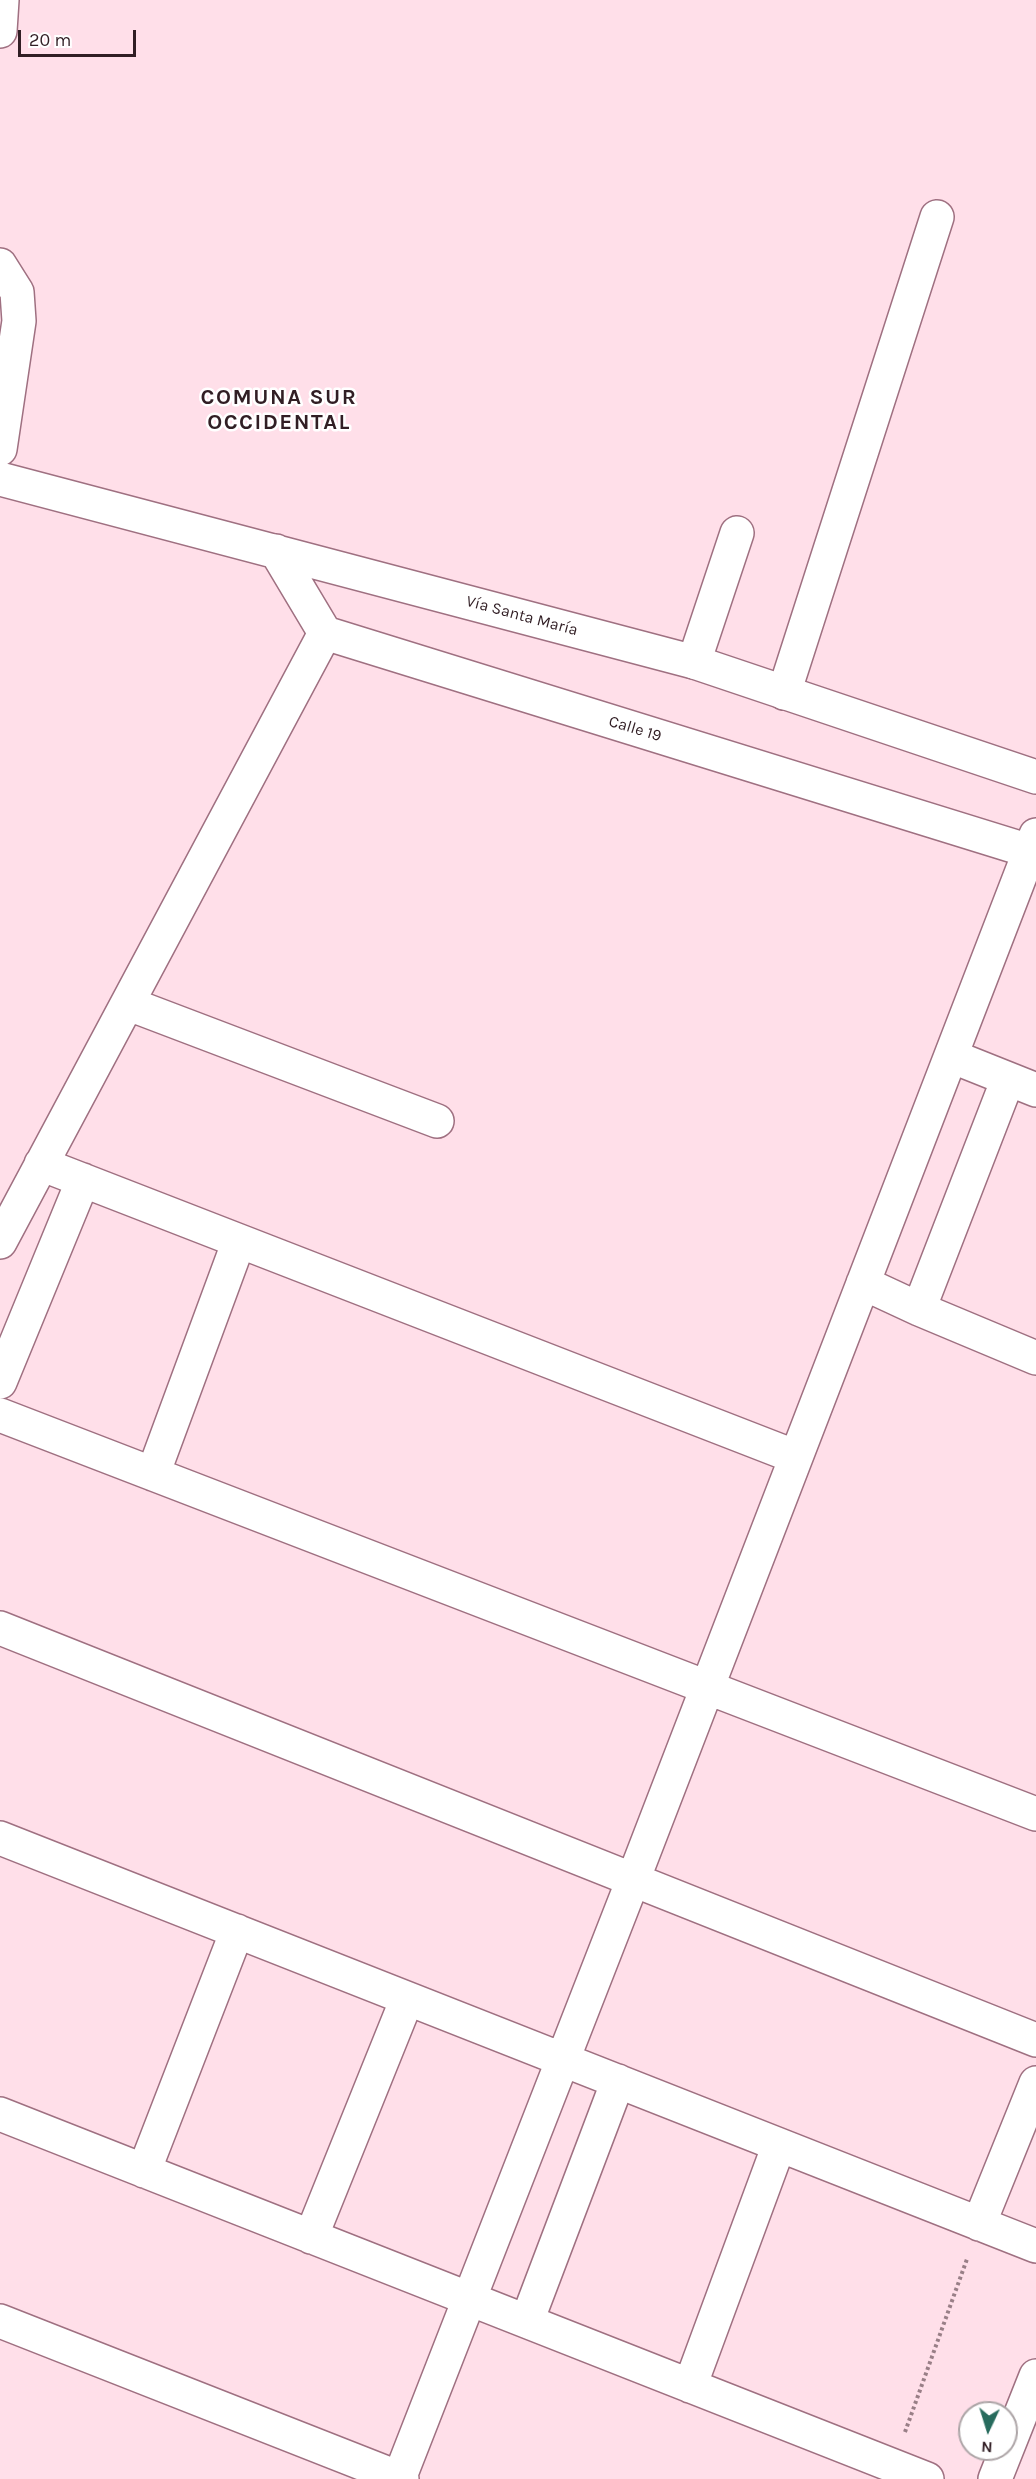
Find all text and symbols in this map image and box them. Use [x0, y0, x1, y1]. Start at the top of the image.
scale bar [21, 18, 140, 56]
text: 20 m [29, 29, 71, 51]
district label: COMUNA SUR OCCIDENTAL [201, 385, 357, 436]
street label: Vía Santa María [464, 592, 580, 640]
street label: Calle 19 [606, 712, 664, 746]
north arrow [958, 2401, 1018, 2461]
text: N [980, 2438, 993, 2457]

